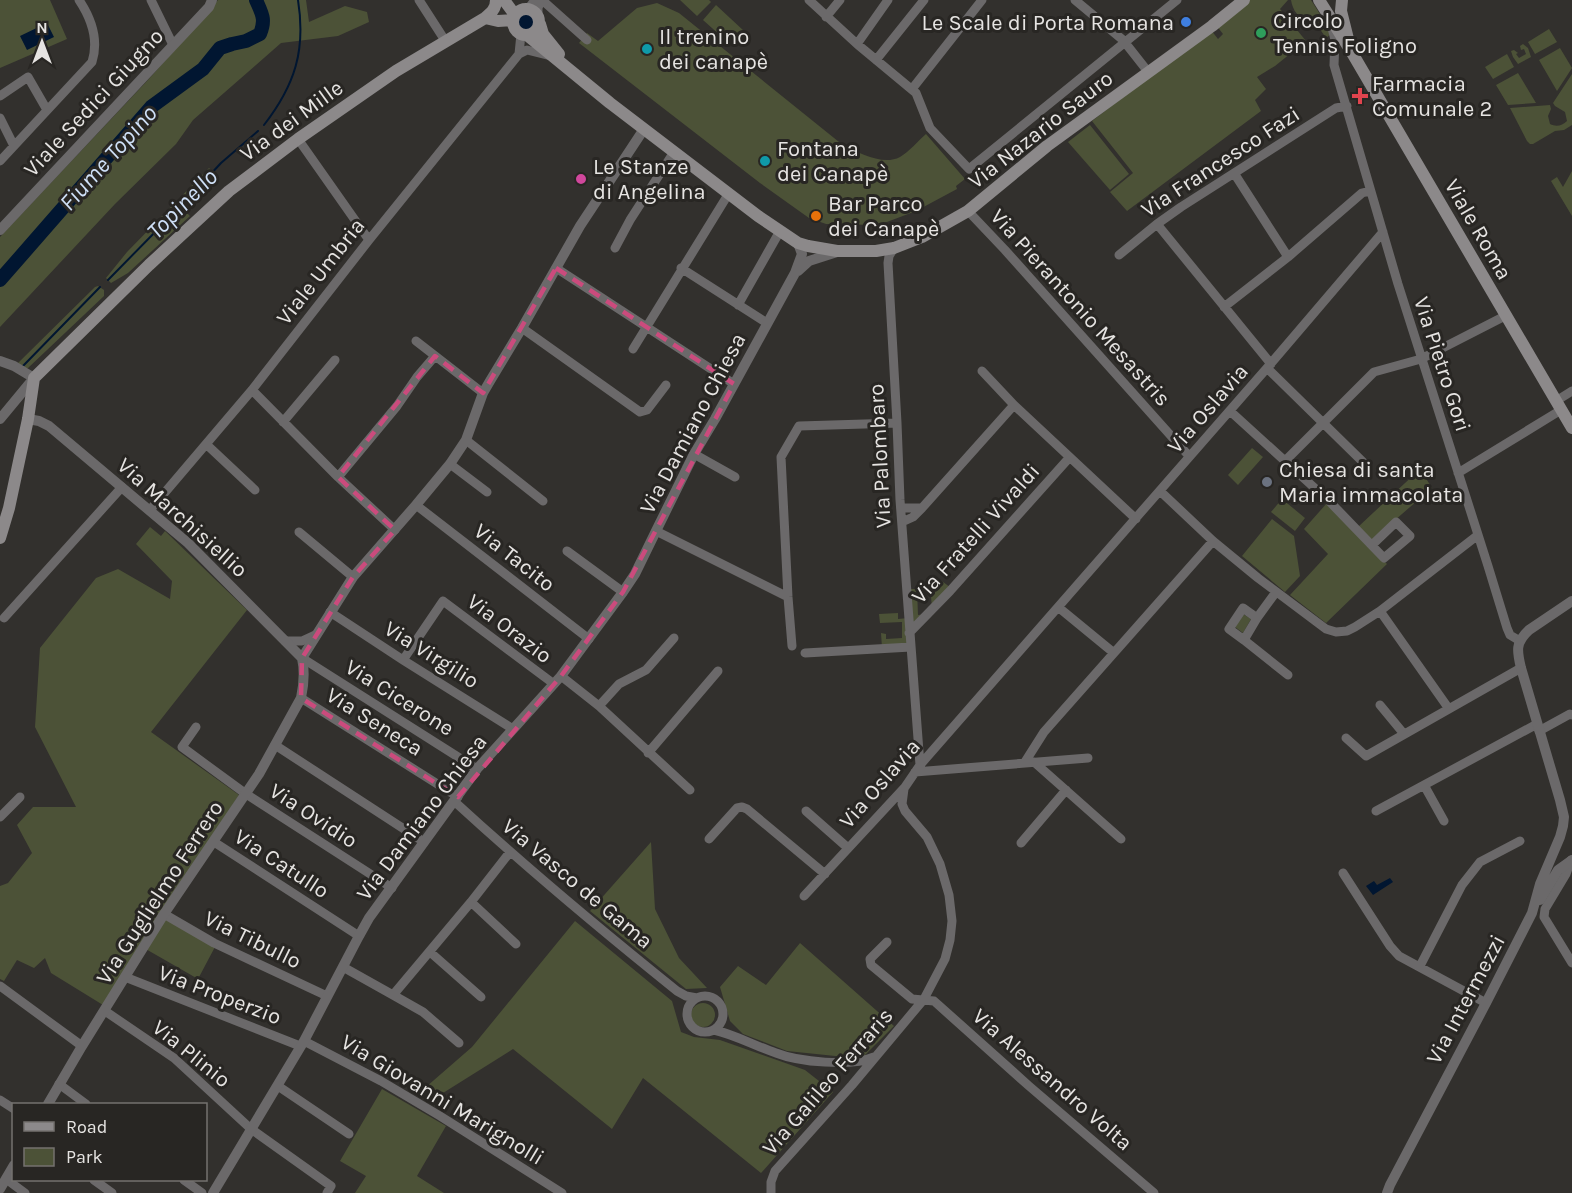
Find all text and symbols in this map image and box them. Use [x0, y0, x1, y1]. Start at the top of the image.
place label: Circolo Tennis Foligno [1273, 8, 1417, 59]
place label: Le Scale di Porta Romana [922, 10, 1174, 36]
north arrow [12, 12, 72, 72]
marker: Le Scale di Porta Romana [1179, 15, 1193, 29]
text: N [36, 18, 48, 37]
street label: Viale Sedici Giugno [18, 23, 169, 182]
place label: Il trenino dei canapè [659, 24, 768, 75]
marker: Circolo Tennis Foligno [1254, 26, 1268, 40]
marker: Il trenino dei canapè [640, 42, 654, 56]
street label: Via Nazario Sauro [963, 65, 1118, 194]
place label: Farmacia Comunale 2 [1372, 71, 1492, 122]
street label: Via dei Mille [235, 75, 348, 167]
marker: Farmacia Comunale 2 [1353, 89, 1367, 103]
water label: Fiume Topino [53, 99, 163, 217]
street label: Via Francesco Fazi [1136, 101, 1305, 223]
place label: Fontana dei Canapè [777, 136, 888, 187]
place label: Le Stanze di Angelina [593, 154, 706, 205]
marker: Fontana dei Canapè [758, 154, 772, 168]
water label: Topinello [141, 163, 223, 245]
marker: Le Stanze di Angelina [574, 172, 588, 186]
street label: Viale Roma [1439, 175, 1517, 284]
place label: Bar Parco dei Canapè [828, 191, 939, 242]
street label: Via Pierantonio Mesastris [985, 204, 1176, 412]
marker: Bar Parco dei Canapè [809, 209, 823, 223]
street label: Viale Umbria [271, 213, 371, 330]
street label: Via Pietro Gori [1408, 293, 1476, 435]
street label: Via Damiano Chiesa [634, 329, 752, 518]
street label: Via Oslavia [1162, 359, 1254, 459]
street label: Via Palombaro [863, 383, 897, 529]
street label: Via Marchisiellio [112, 452, 253, 583]
place label: Chiesa di santa Maria immacolata [1279, 457, 1463, 508]
street label: Via Fratelli Vivaldi [906, 458, 1045, 609]
marker: Chiesa di santa Maria immacolata [1260, 475, 1274, 489]
street label: Via Tacito [469, 518, 560, 597]
street label: Via Orazio [462, 588, 557, 669]
street label: Via Virgilio [379, 616, 484, 694]
street label: Via Cicerone [340, 654, 459, 742]
street label: Via Seneca [321, 682, 428, 762]
street label: Via Damiano Chiesa [351, 730, 493, 906]
street label: Via Oslavia [834, 734, 926, 834]
street label: Via Ovidio [265, 778, 362, 854]
street label: Via Guglielmo Ferrero [91, 796, 229, 989]
street label: Via Vasco de Gama [497, 813, 658, 954]
street label: Via Catullo [229, 824, 334, 904]
street label: Via Tibullo [200, 905, 305, 974]
street label: Via Intermezzi [1421, 930, 1511, 1069]
street label: Via Properzio [155, 960, 285, 1030]
street label: Via Galileo Ferraris [757, 1003, 899, 1160]
street label: Via Alessandro Volta [967, 1003, 1138, 1156]
street label: Via Plinio [147, 1014, 236, 1093]
street label: Via Giovanni Marignolli [336, 1029, 549, 1171]
legend [12, 1103, 207, 1181]
text: Road [66, 1116, 107, 1138]
text: Park [66, 1146, 103, 1168]

